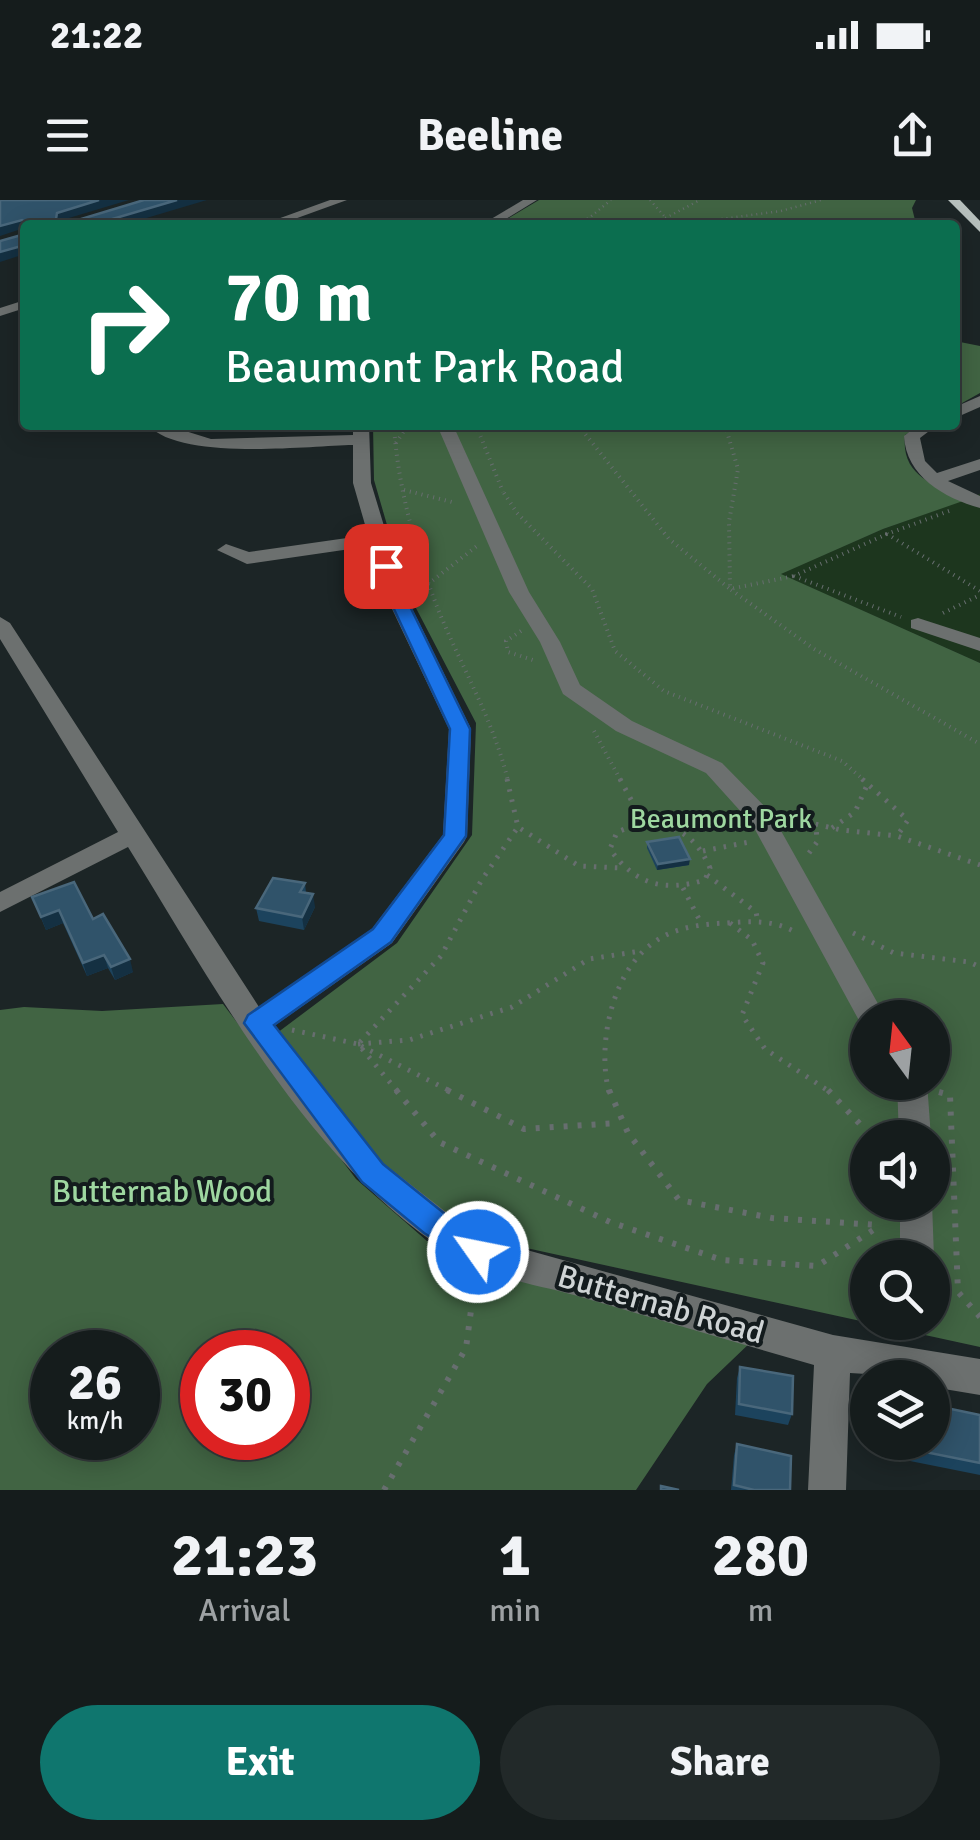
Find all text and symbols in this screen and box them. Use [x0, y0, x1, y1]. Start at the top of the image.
text: 21:22 [50, 12, 143, 59]
icon: menu [40, 108, 95, 163]
text: Beeline [417, 108, 563, 163]
icon: share [885, 108, 940, 163]
text: 70 m [225, 254, 373, 340]
icon: right [60, 260, 190, 390]
text: Beaumont Park Road [225, 340, 624, 395]
pin [344, 524, 429, 609]
icon: arrive [359, 539, 414, 594]
park label: Beaumont Park [630, 802, 812, 836]
north arrow [850, 1000, 950, 1100]
map controls [850, 1000, 950, 1460]
button: sound [850, 1120, 950, 1220]
park label: Butternab Wood [52, 1172, 272, 1211]
position arrow [426, 1200, 530, 1304]
button: search [850, 1240, 950, 1340]
street label: Butternab Road [553, 1256, 769, 1353]
speed limit sign: 30 [180, 1330, 310, 1460]
text: 26 [68, 1352, 122, 1414]
button: layers [850, 1360, 950, 1460]
text: km/h [67, 1405, 123, 1436]
text: 21:23 [171, 1519, 318, 1593]
text: 1 [499, 1519, 531, 1593]
text: 280 [712, 1519, 809, 1593]
text: Arrival [199, 1591, 291, 1630]
text: min [489, 1591, 541, 1630]
text: m [748, 1591, 773, 1630]
button: Exit [40, 1705, 480, 1820]
button: Share [500, 1705, 940, 1820]

